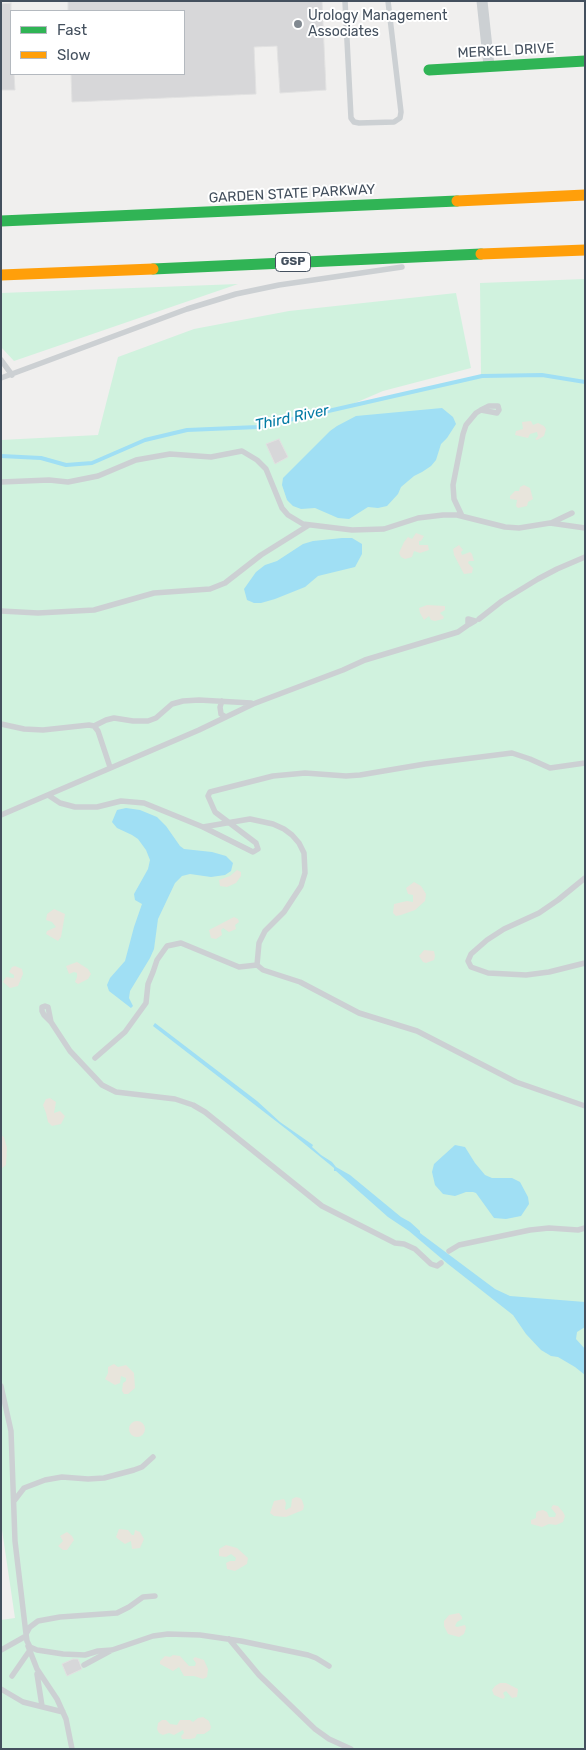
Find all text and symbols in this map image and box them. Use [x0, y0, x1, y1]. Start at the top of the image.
place label: Urology Management Associates [308, 8, 447, 40]
legend [10, 10, 185, 75]
marker: Urology Management Associates [292, 18, 304, 30]
text: Fast [57, 21, 87, 39]
street label: MERKEL DRIVE [457, 40, 555, 62]
text: Slow [57, 46, 90, 64]
street label: GARDEN STATE PARKWAY [208, 181, 376, 207]
road number: GSP [276, 252, 310, 272]
water label: Third River [253, 401, 331, 435]

